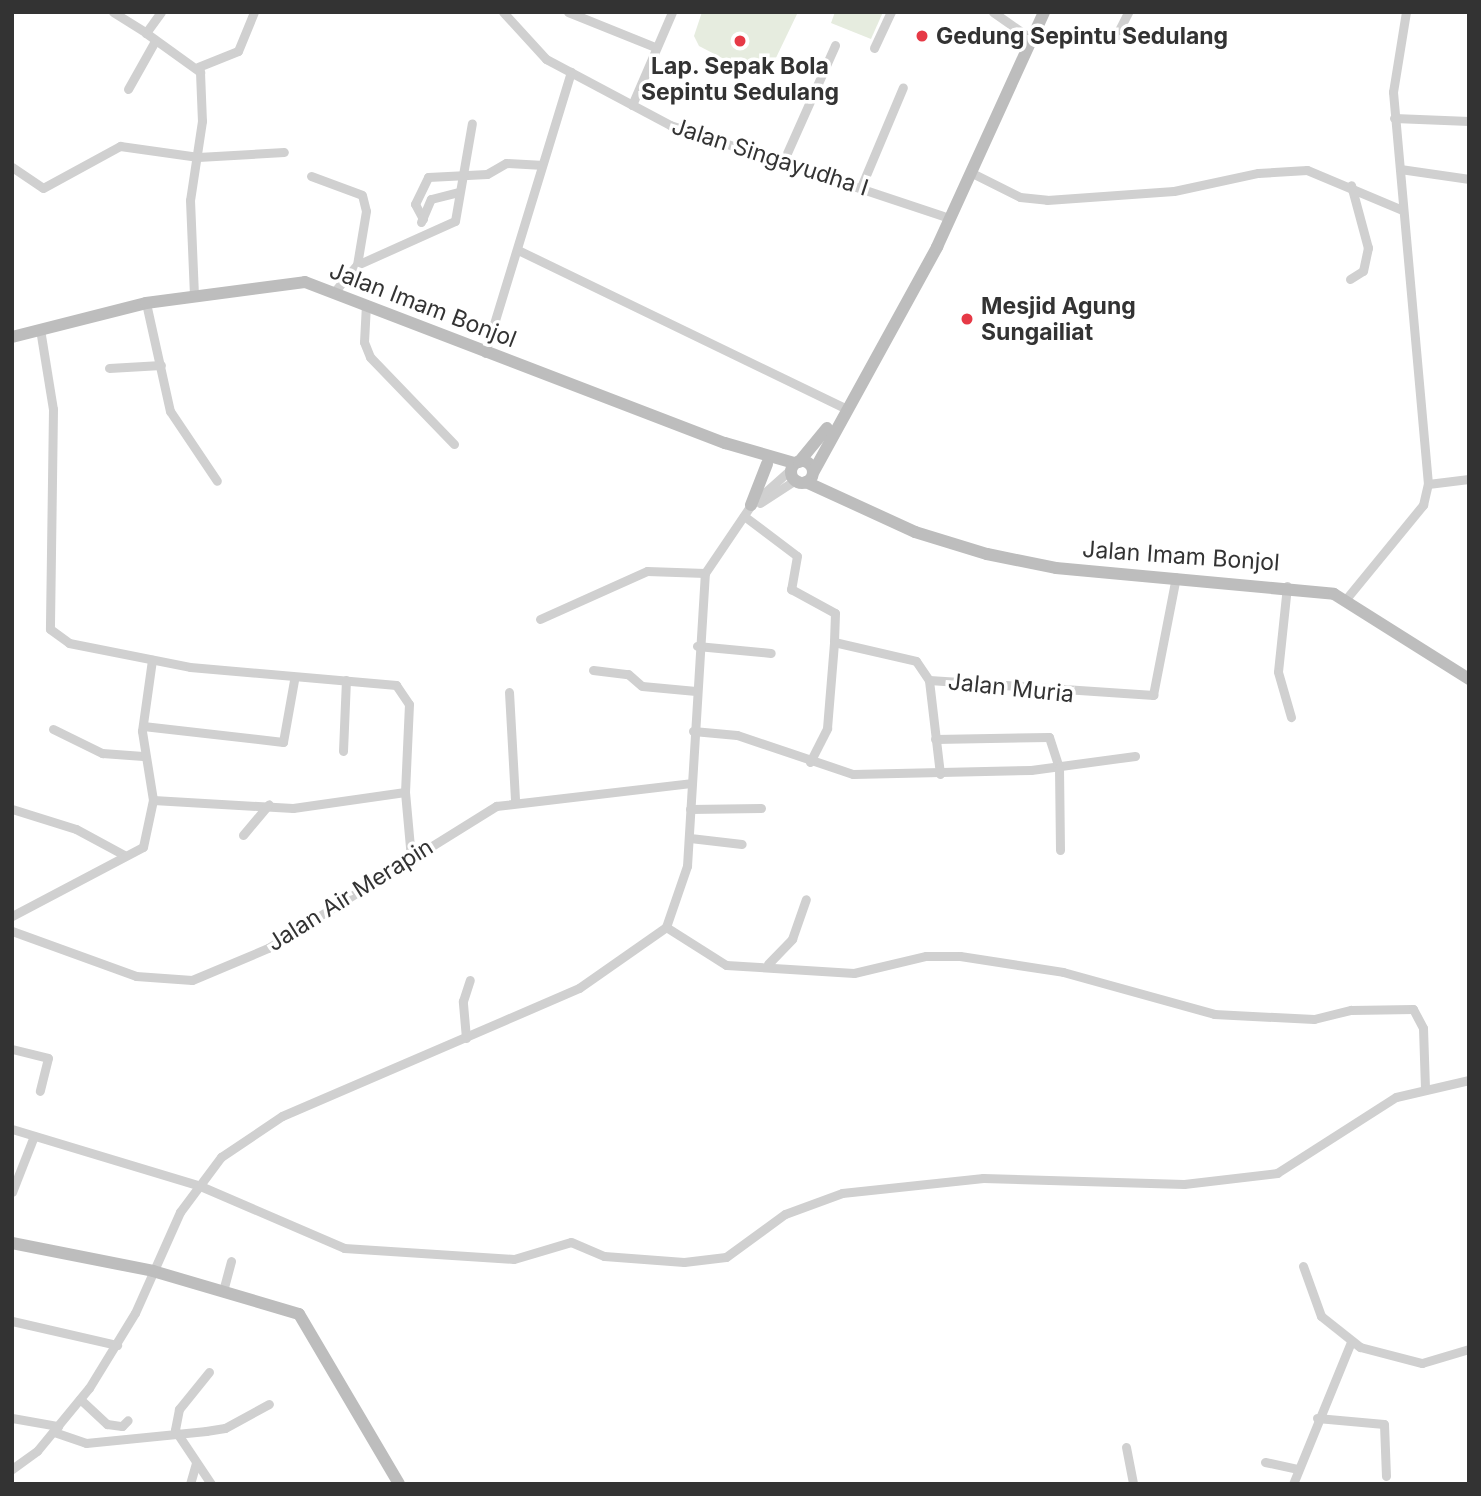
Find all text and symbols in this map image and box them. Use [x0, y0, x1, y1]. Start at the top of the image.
place label: Gedung Sepintu Sedulang [936, 22, 1228, 50]
marker: Gedung Sepintu Sedulang [914, 28, 930, 44]
marker: Lap. Sepak Bola Sepintu Sedulang [732, 33, 748, 49]
place label: Lap. Sepak Bola Sepintu Sedulang [641, 52, 839, 106]
street label: Jalan Singayudha I [668, 112, 872, 202]
street label: Jalan Imam Bonjol [326, 257, 520, 353]
place label: Mesjid Agung Sungailiat [981, 292, 1136, 346]
marker: Mesjid Agung Sungailiat [959, 311, 975, 327]
street label: Jalan Imam Bonjol [1081, 535, 1281, 577]
street label: Jalan Muria [947, 668, 1075, 708]
street label: Jalan Air Merapin [262, 833, 438, 957]

